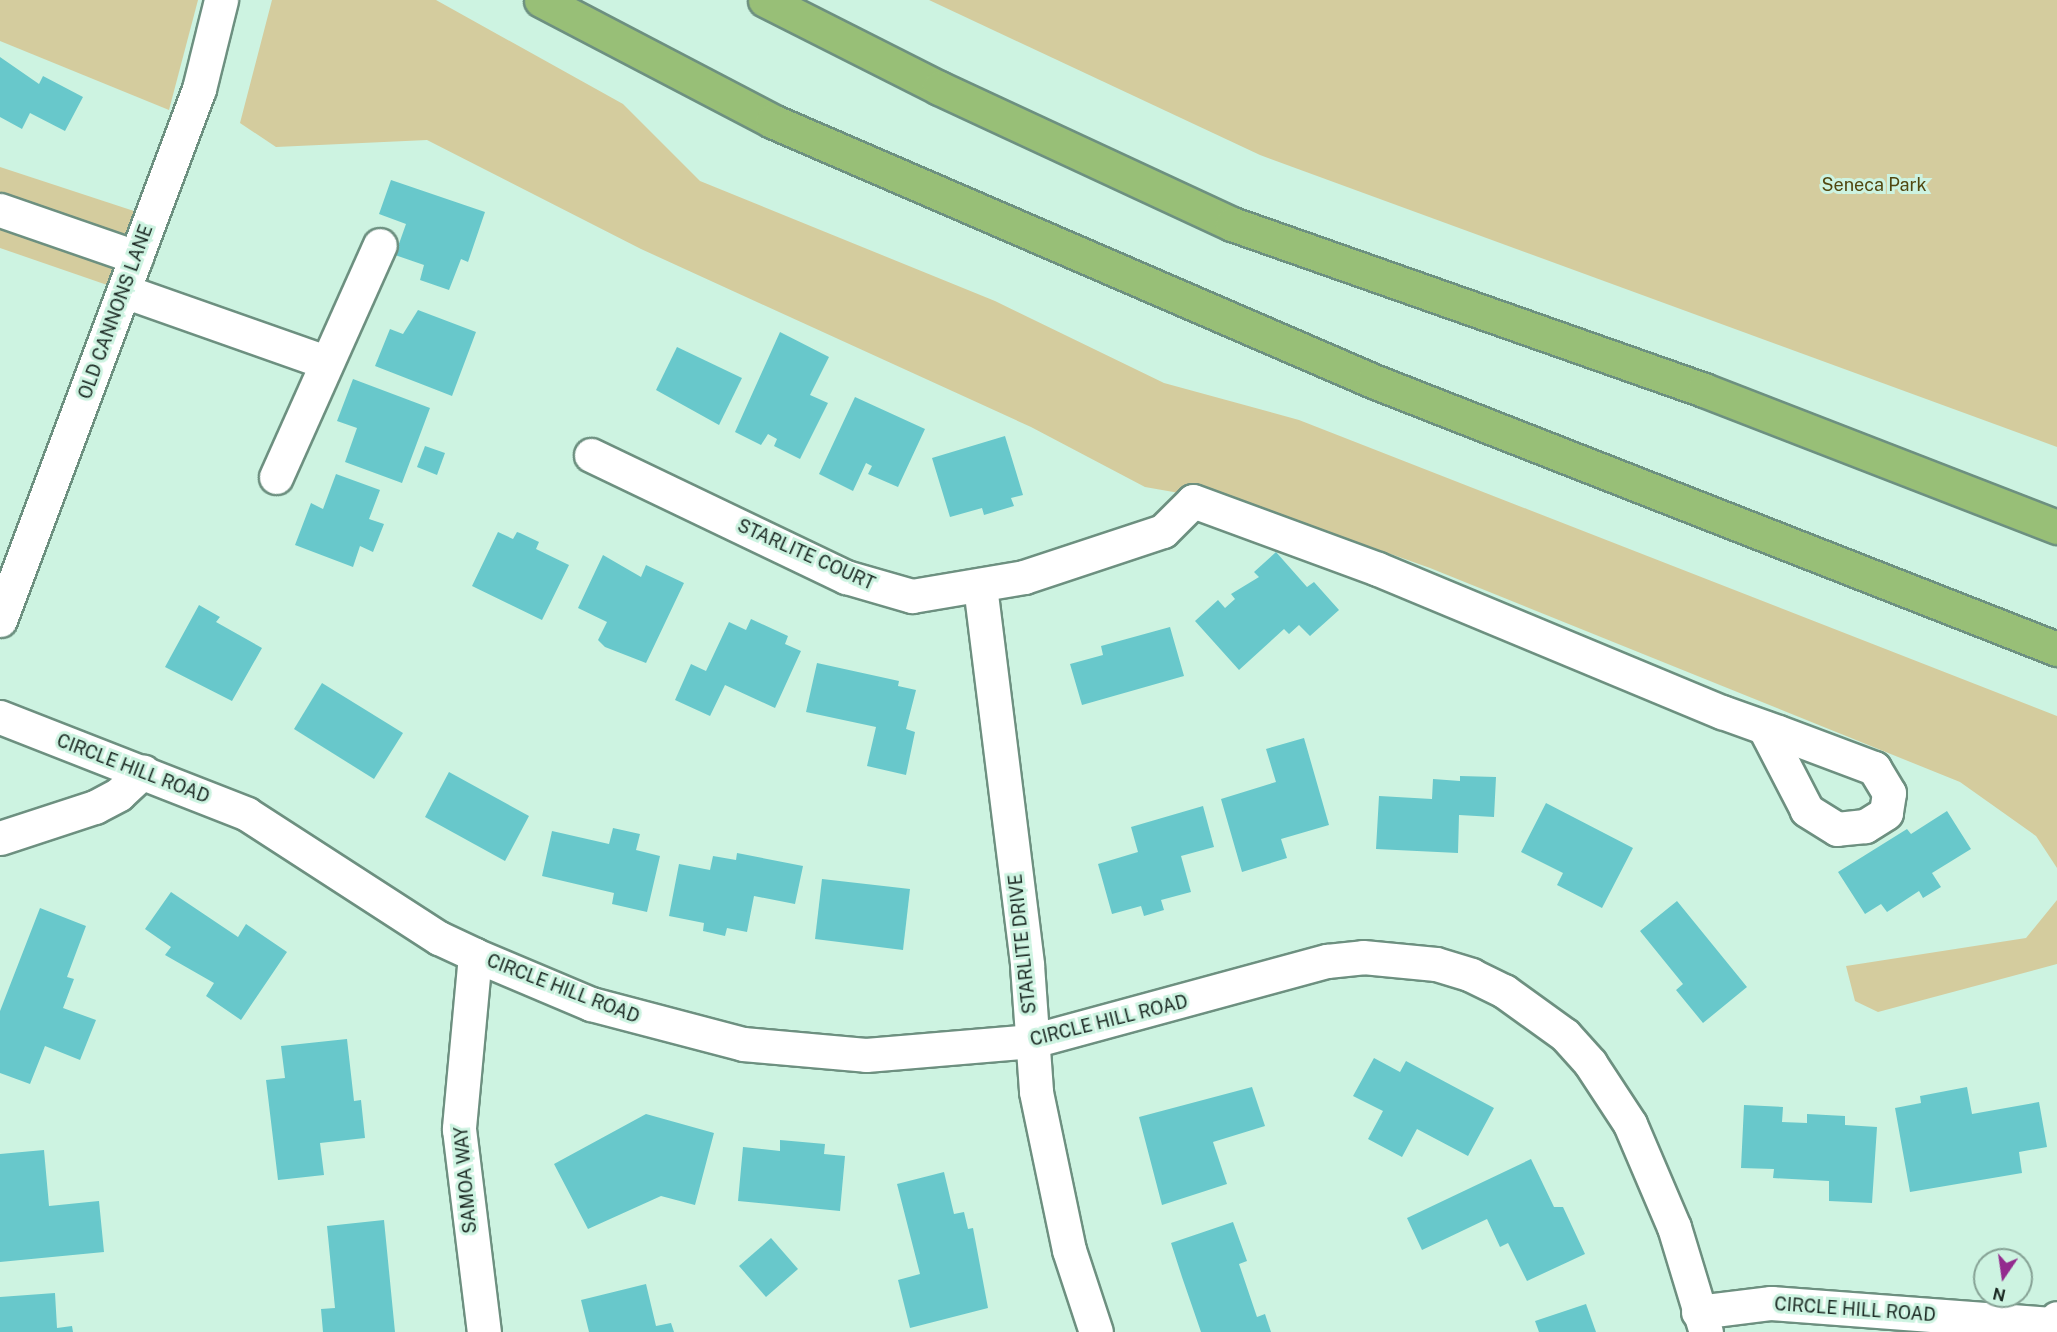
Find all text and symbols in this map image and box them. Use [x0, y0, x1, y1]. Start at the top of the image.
park label: Seneca Park [1821, 174, 1927, 196]
street label: OLD CANNONS LANE [74, 222, 158, 402]
street label: STARLITE COURT [734, 515, 878, 595]
street label: CIRCLE HILL ROAD [54, 730, 212, 808]
street label: STARLITE DRIVE [1005, 873, 1041, 1015]
street label: CIRCLE HILL ROAD [484, 950, 642, 1028]
street label: CIRCLE HILL ROAD [1028, 991, 1190, 1051]
street label: SAMOA WAY [451, 1125, 481, 1235]
north arrow [1973, 1248, 2033, 1308]
text: N [1991, 1283, 2008, 1305]
street label: CIRCLE HILL ROAD [1774, 1294, 1936, 1326]

